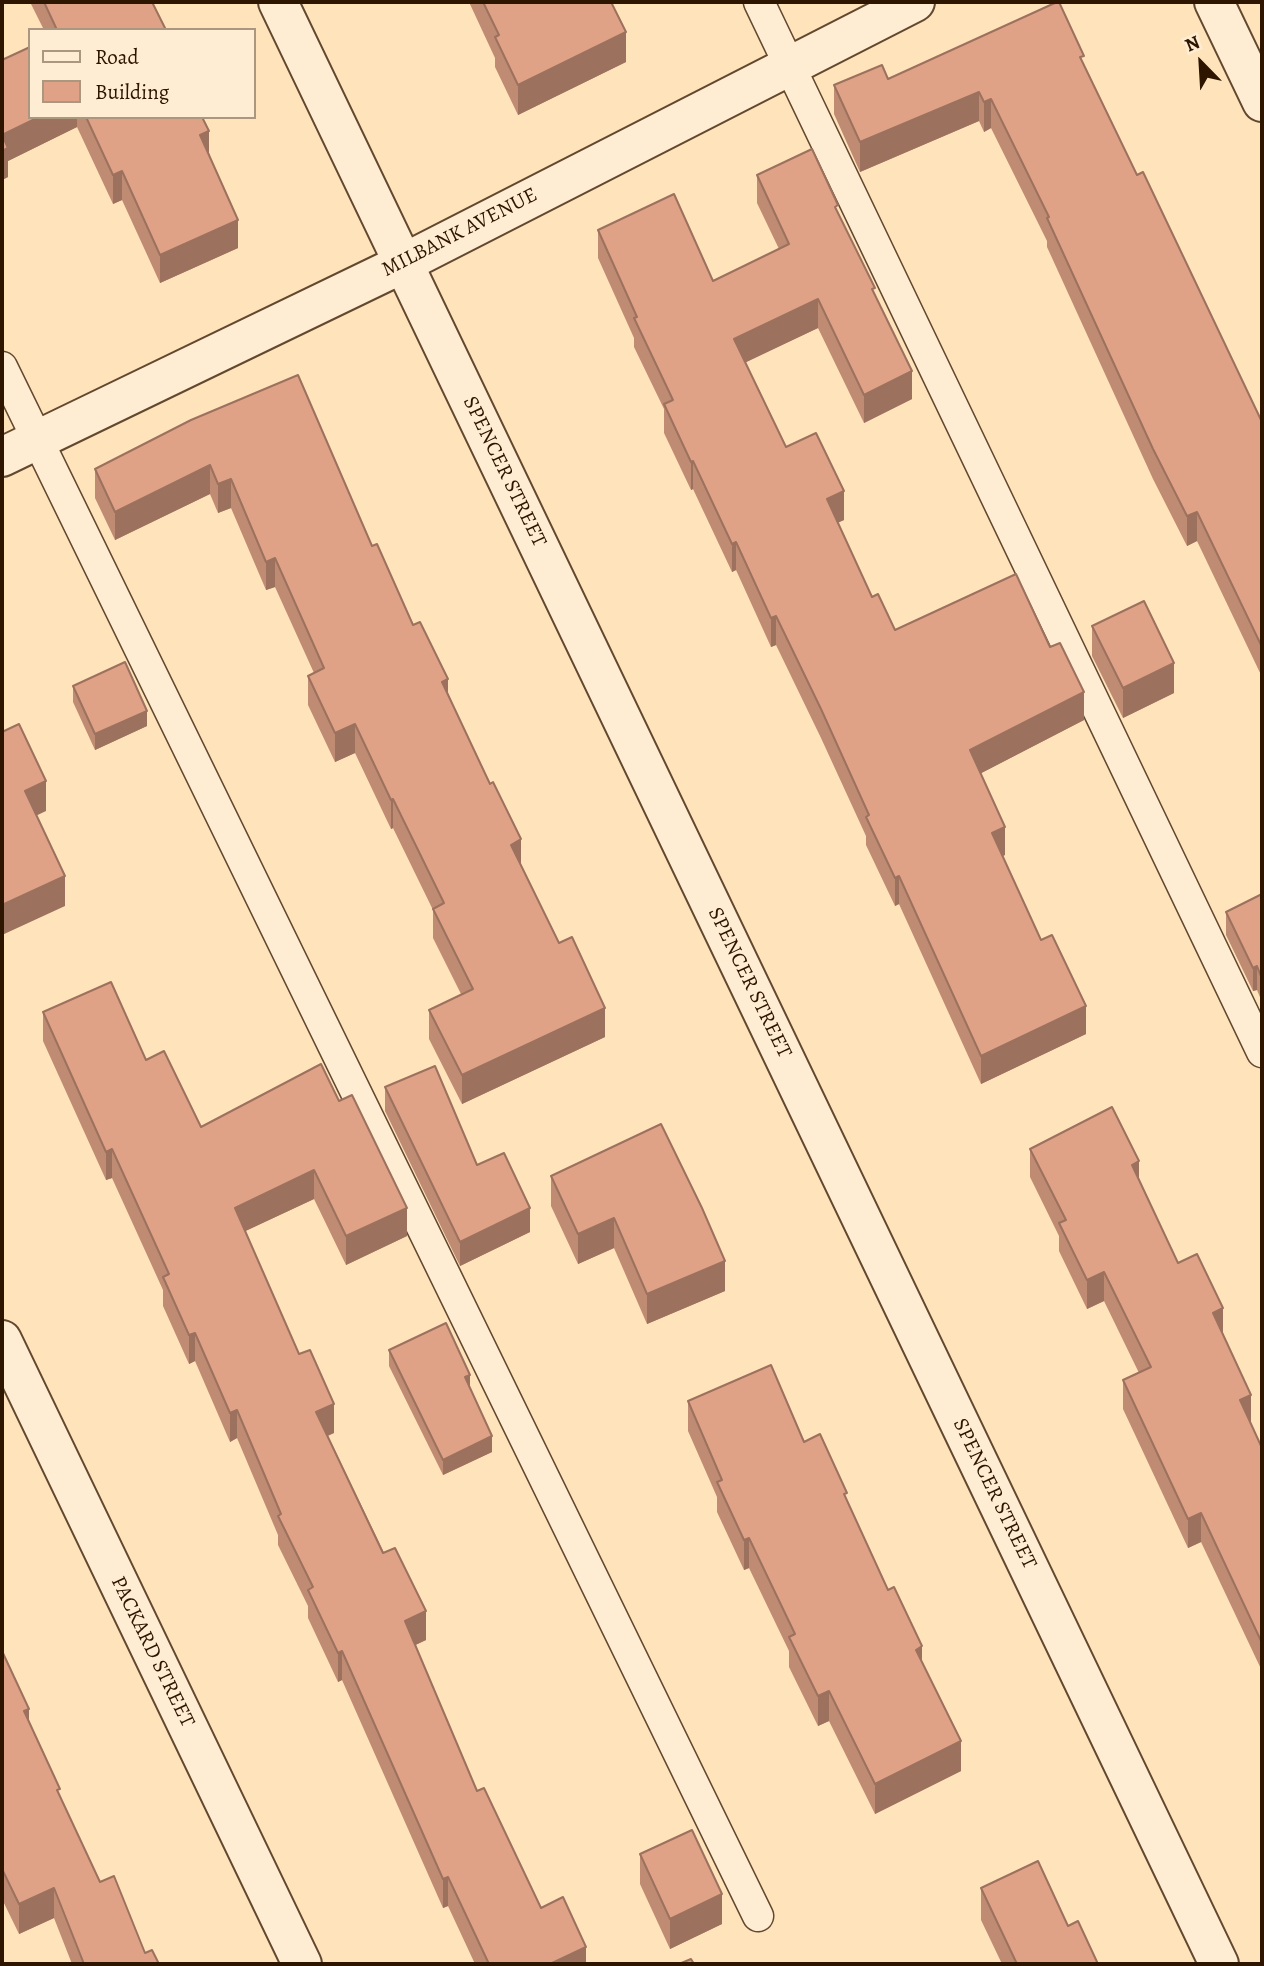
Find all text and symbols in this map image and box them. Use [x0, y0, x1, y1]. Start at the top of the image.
legend [28, 28, 256, 119]
north arrow [1166, 28, 1236, 98]
text: N [1181, 29, 1204, 59]
text: Road [95, 43, 139, 71]
text: Building [95, 78, 169, 106]
street label: MILBANK AVENUE [378, 183, 542, 283]
street label: SPENCER STREET [457, 393, 551, 551]
street label: SPENCER STREET [702, 904, 796, 1062]
street label: SPENCER STREET [947, 1415, 1041, 1573]
street label: PACKARD STREET [105, 1572, 199, 1732]

